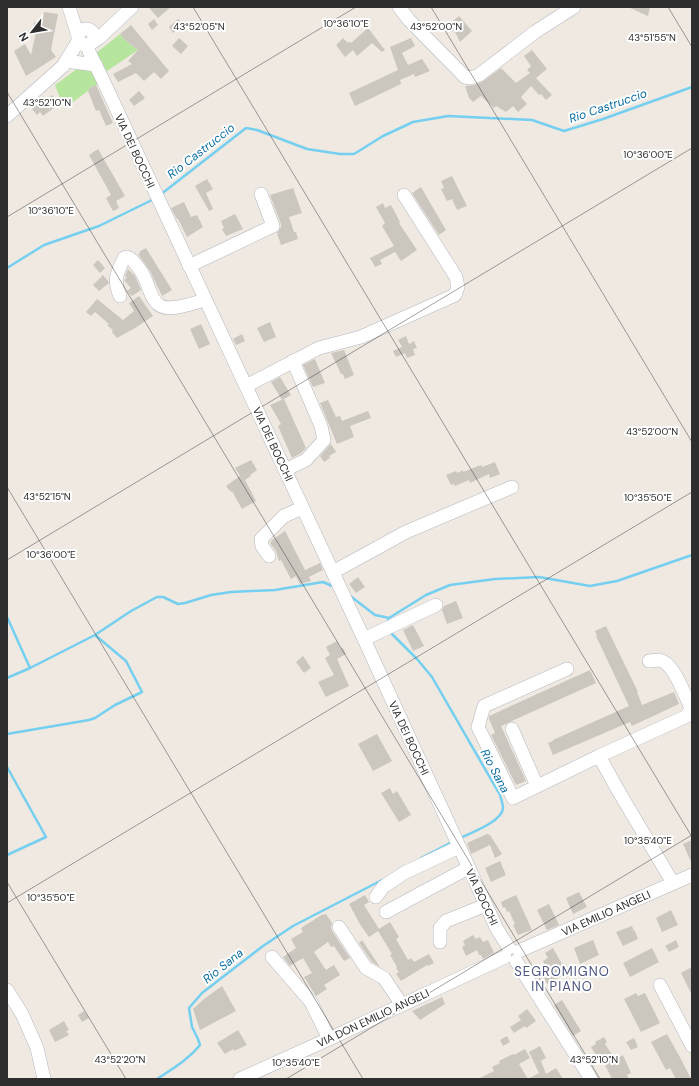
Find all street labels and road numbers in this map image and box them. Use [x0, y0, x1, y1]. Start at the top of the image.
street label: VIA DEI BOCCHI [112, 112, 158, 190]
street label: VIA DEI BOCCHI [250, 405, 296, 483]
street label: VIA DEI BOCCHI [386, 699, 432, 777]
street label: VIA BOCCHI [463, 866, 501, 928]
street label: VIA EMILIO ANGELI [559, 887, 653, 939]
street label: VIA DON EMILIO ANGELI [315, 986, 431, 1050]

